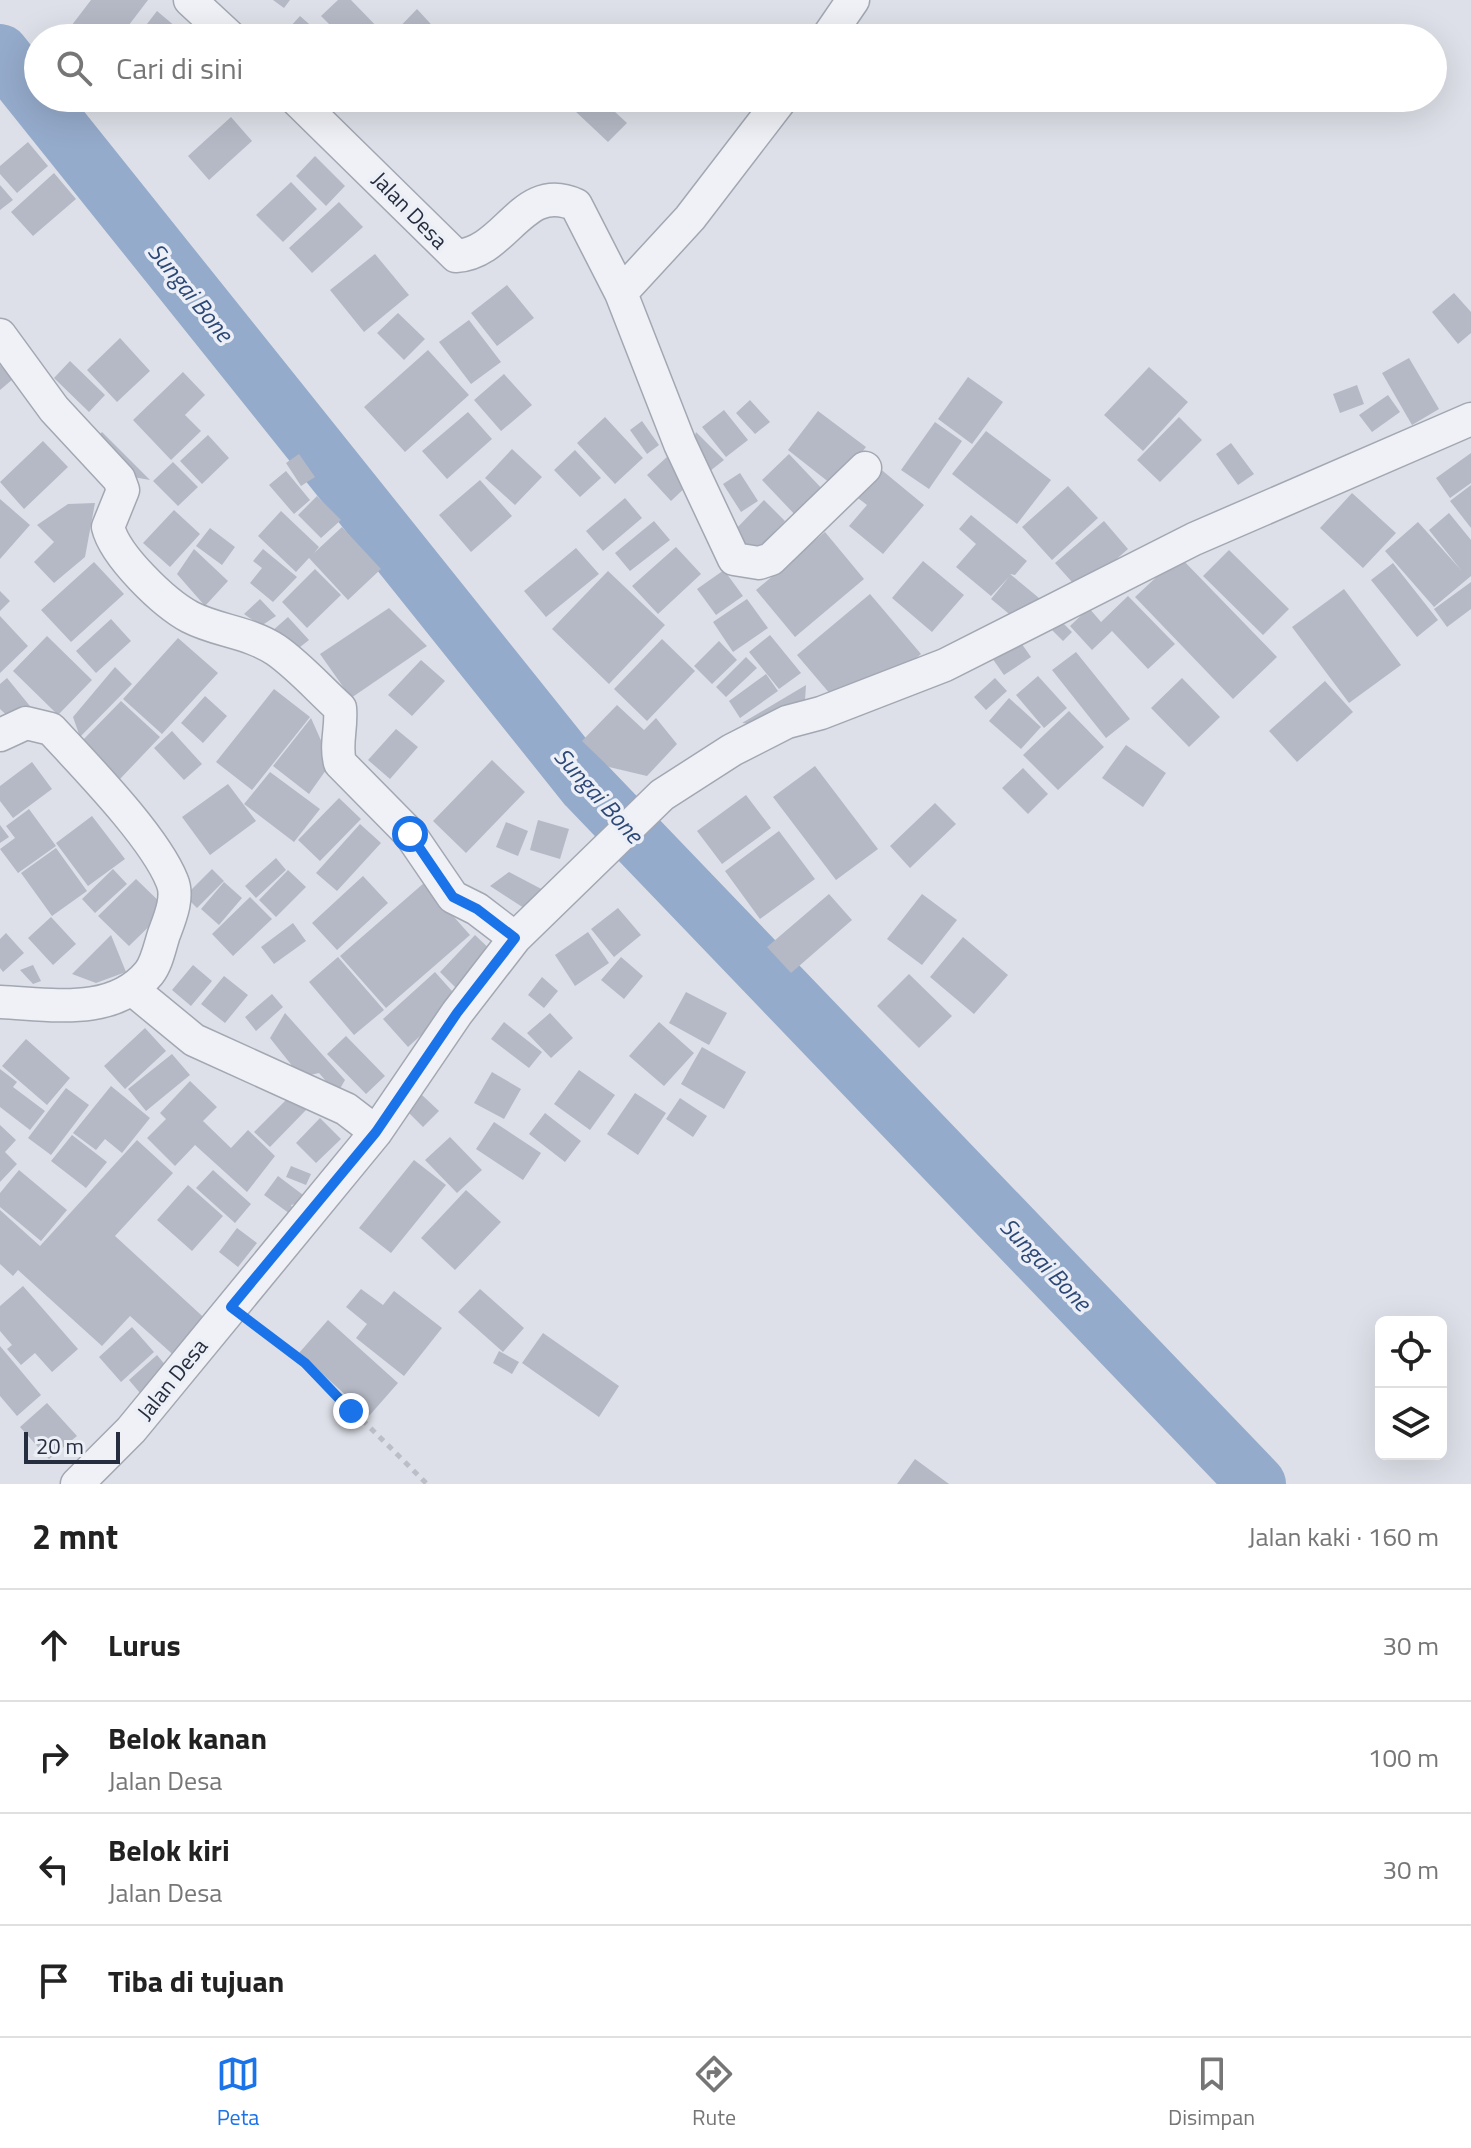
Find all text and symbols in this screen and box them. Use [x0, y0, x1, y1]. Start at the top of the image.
search box [24, 24, 1447, 112]
text: Cari di sini [116, 45, 243, 91]
icon: search [52, 46, 96, 90]
street label: Jalan Desa [364, 163, 456, 257]
water label: Sungai Bone [140, 235, 243, 351]
water label: Sungai Bone [546, 739, 653, 852]
route start [392, 816, 428, 852]
water label: Sungai Bone [992, 1209, 1101, 1320]
map controls [1375, 1316, 1447, 1460]
button: locate [1375, 1316, 1447, 1388]
street label: Jalan Desa [128, 1331, 216, 1427]
button: layers [1375, 1388, 1447, 1460]
route end [333, 1393, 369, 1429]
scale bar [24, 1428, 120, 1464]
text: 20 m [36, 1429, 84, 1463]
text: 2 mnt [32, 1510, 118, 1562]
text: Jalan kaki · 160 m [1248, 1517, 1439, 1556]
text: Lurus [108, 1622, 181, 1668]
icon: ahead [32, 1623, 76, 1667]
text: 30 m [1382, 1626, 1439, 1665]
text: Belok kanan [108, 1715, 267, 1761]
icon: right [32, 1735, 76, 1779]
text: 100 m [1368, 1738, 1439, 1777]
text: Jalan Desa [108, 1761, 222, 1800]
text: Belok kiri [108, 1827, 230, 1873]
icon: left [32, 1847, 76, 1891]
text: 30 m [1382, 1850, 1439, 1889]
text: Jalan Desa [108, 1873, 222, 1912]
text: Tiba di tujuan [108, 1958, 284, 2004]
icon: arrive [32, 1959, 76, 2003]
tab: Peta [216, 2052, 260, 2134]
tab: Rute [692, 2052, 736, 2134]
tab: Disimpan [1168, 2052, 1255, 2134]

